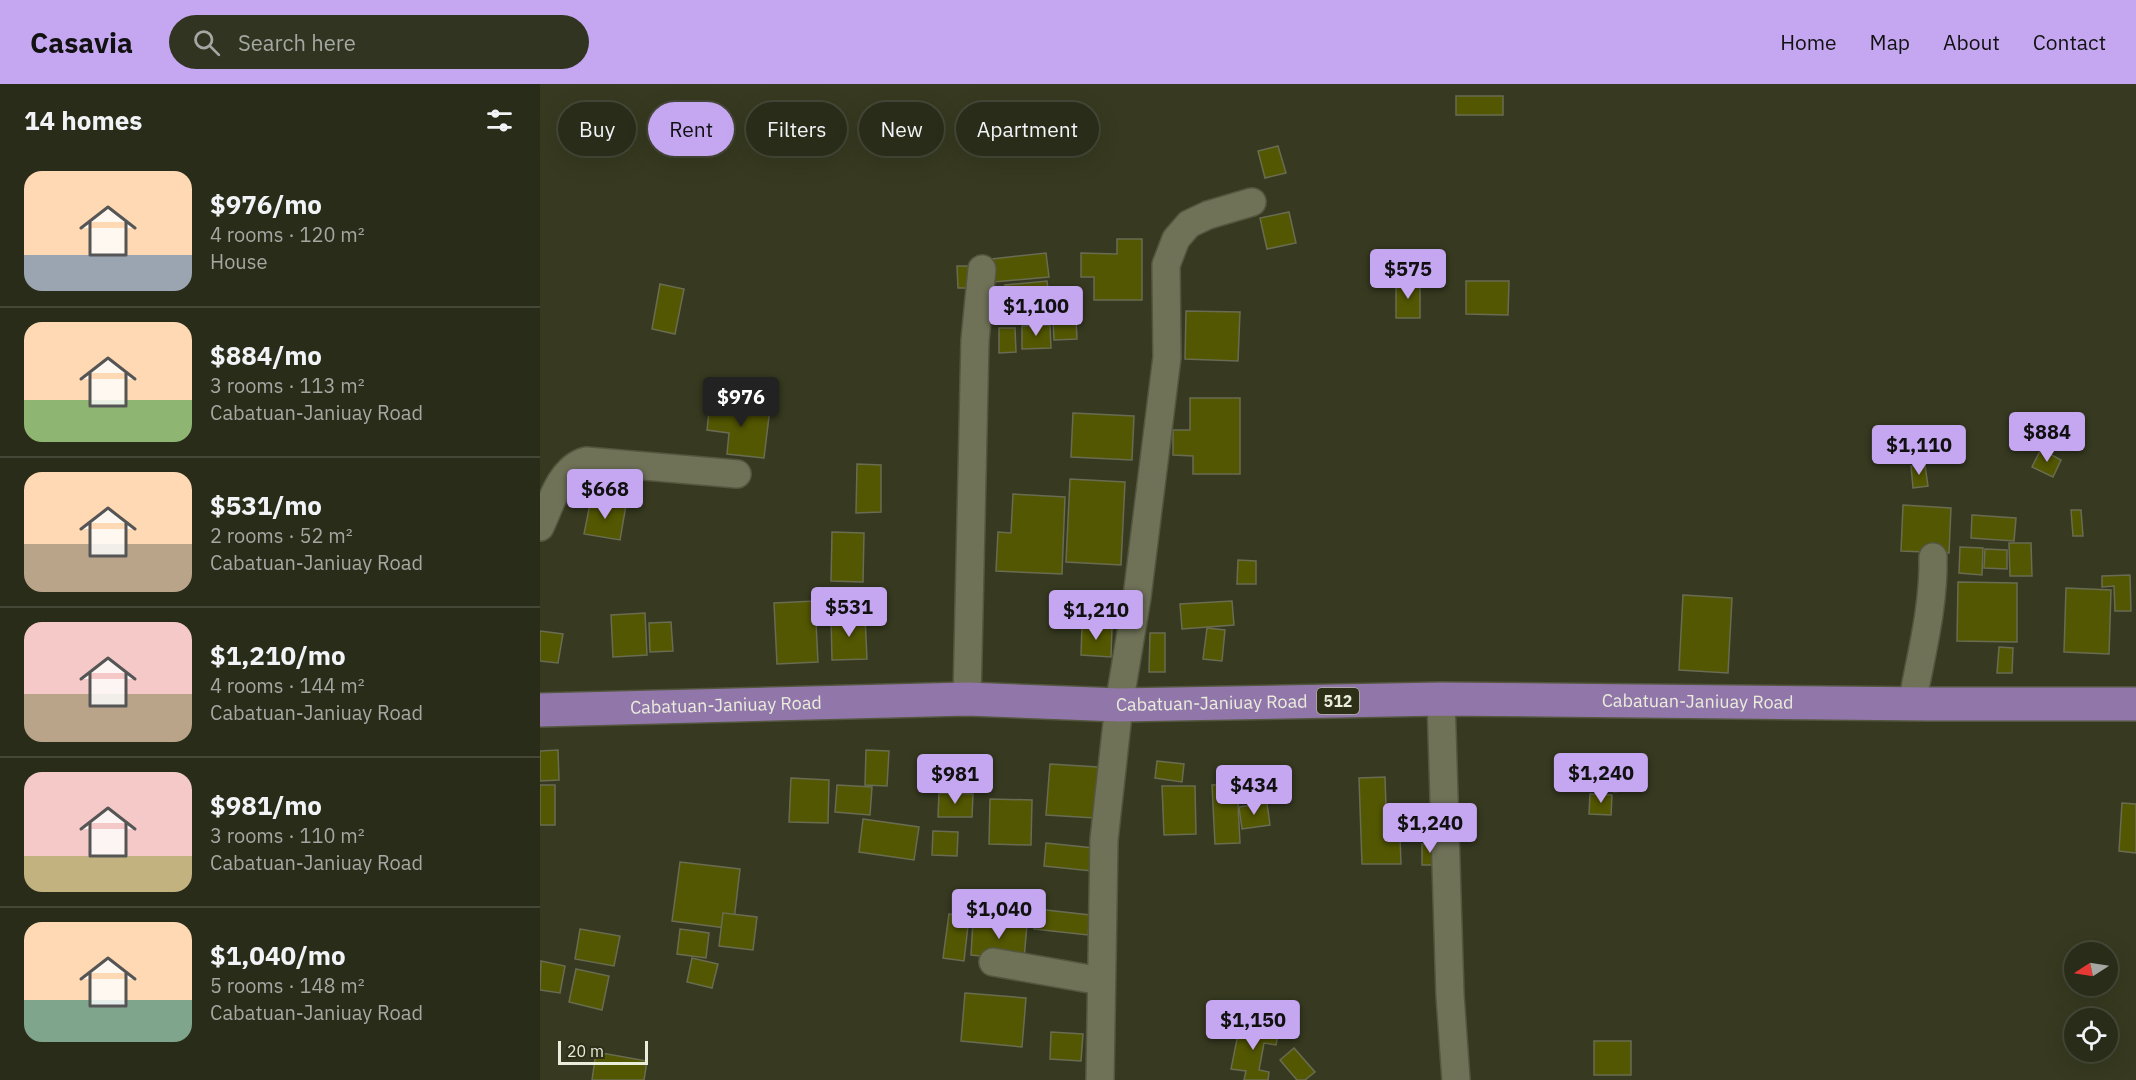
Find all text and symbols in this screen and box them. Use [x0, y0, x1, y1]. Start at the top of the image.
search box [169, 15, 589, 69]
text: Casavia [30, 24, 133, 61]
icon: search [190, 26, 223, 59]
text: Search here [238, 28, 356, 57]
text: Home [1780, 28, 1837, 56]
text: Map [1870, 28, 1910, 56]
text: About [1943, 28, 2000, 56]
text: Contact [2033, 28, 2106, 56]
chip: Buy [558, 102, 636, 156]
chip: Rent [648, 102, 734, 156]
chip: Filters [746, 102, 847, 156]
chip: New [859, 102, 944, 156]
chip: Apartment [956, 102, 1099, 156]
text: 14 homes [24, 103, 142, 137]
icon: filters [483, 104, 516, 137]
text: $976/mo [210, 187, 322, 221]
icon: home [72, 195, 144, 267]
text: 4 rooms · 120 m² [210, 221, 365, 248]
text: House [210, 248, 267, 275]
pin: $575 [1372, 249, 1444, 300]
text: $575 [1384, 255, 1432, 282]
pin: $1,100 [987, 286, 1085, 337]
text: $1,100 [1003, 292, 1069, 319]
text: $884/mo [210, 338, 322, 372]
icon: home [72, 346, 144, 418]
text: 3 rooms · 113 m² [210, 372, 365, 399]
pin: $976 [705, 377, 777, 428]
text: $976 [717, 383, 765, 410]
text: Cabatuan-Janiuay Road [210, 399, 423, 426]
pin: $884 [2011, 412, 2083, 463]
text: $884 [2023, 418, 2071, 445]
pin: $1,110 [1870, 425, 1968, 476]
text: $1,110 [1886, 431, 1952, 458]
pin: $668 [569, 469, 641, 520]
text: $668 [581, 475, 629, 502]
text: $531/mo [210, 488, 322, 522]
icon: home [72, 496, 144, 568]
text: 2 rooms · 52 m² [210, 522, 353, 549]
text: Cabatuan-Janiuay Road [210, 549, 423, 576]
pin: $531 [813, 587, 885, 638]
pin: $1,210 [1047, 590, 1145, 641]
text: $531 [825, 593, 873, 620]
text: $1,210 [1063, 596, 1129, 623]
text: $1,210/mo [210, 638, 346, 672]
icon: home [72, 646, 144, 718]
text: 4 rooms · 144 m² [210, 672, 365, 699]
road number: 512 [1317, 688, 1359, 714]
street label: Cabatuan-Janiuay Road [1116, 689, 1308, 716]
street label: Cabatuan-Janiuay Road [1602, 689, 1794, 714]
street label: Cabatuan-Janiuay Road [630, 691, 822, 719]
text: Cabatuan-Janiuay Road [210, 699, 423, 726]
pin: $1,240 [1552, 753, 1650, 804]
pin: $981 [919, 754, 991, 805]
text: $1,240 [1568, 759, 1634, 786]
text: $981 [931, 760, 979, 787]
pin: $434 [1218, 765, 1290, 816]
text: $434 [1230, 771, 1278, 798]
text: $981/mo [210, 788, 322, 822]
icon: home [72, 796, 144, 868]
pin: $1,240 [1381, 803, 1479, 854]
text: $1,240 [1397, 809, 1463, 836]
text: 3 rooms · 110 m² [210, 822, 365, 849]
text: Cabatuan-Janiuay Road [210, 849, 423, 876]
pin: $1,040 [950, 889, 1048, 940]
text: $1,040 [966, 895, 1032, 922]
text: $1,040/mo [210, 938, 346, 972]
north arrow [2064, 942, 2118, 996]
map controls [2064, 942, 2118, 1062]
icon: home [72, 946, 144, 1018]
text: 5 rooms · 148 m² [210, 972, 365, 999]
text: Cabatuan-Janiuay Road [210, 999, 423, 1026]
pin: $1,150 [1204, 1000, 1302, 1051]
text: $1,150 [1220, 1006, 1286, 1033]
button: locate [2064, 1008, 2118, 1062]
scale bar [558, 1038, 648, 1066]
text: 20 m [567, 1041, 604, 1061]

